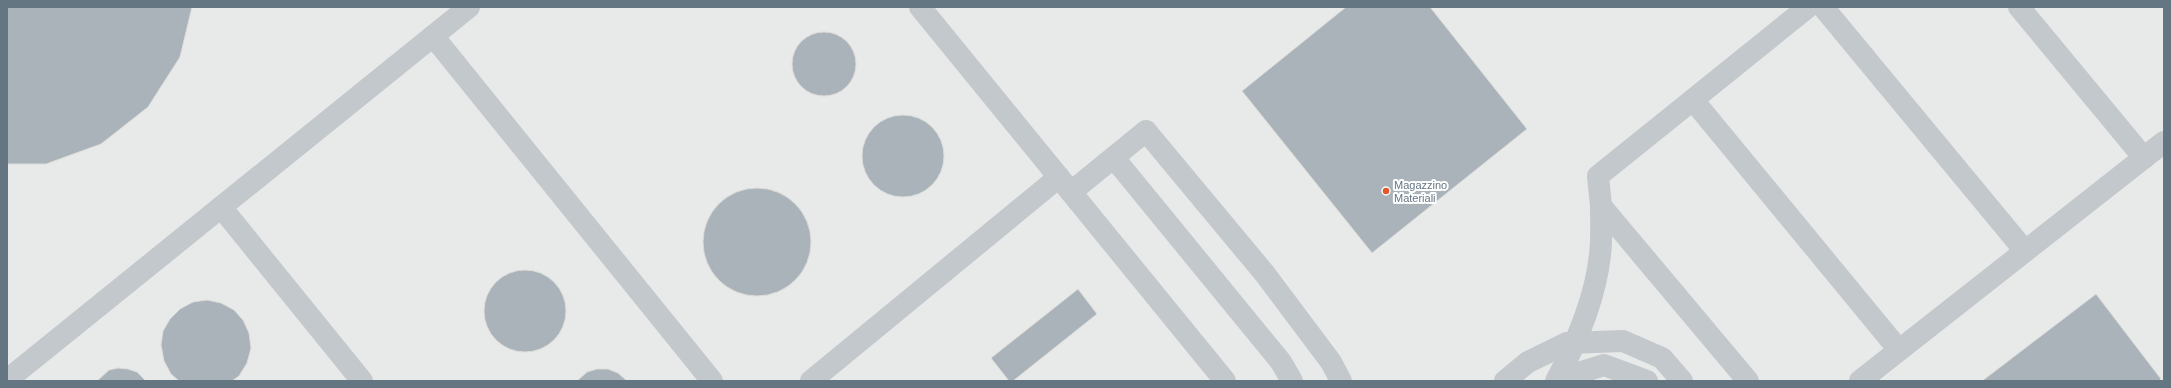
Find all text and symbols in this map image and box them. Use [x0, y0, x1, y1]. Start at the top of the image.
place label: Magazzino Materiali [1394, 179, 1447, 204]
marker: Magazzino Materiali [1381, 186, 1391, 196]

